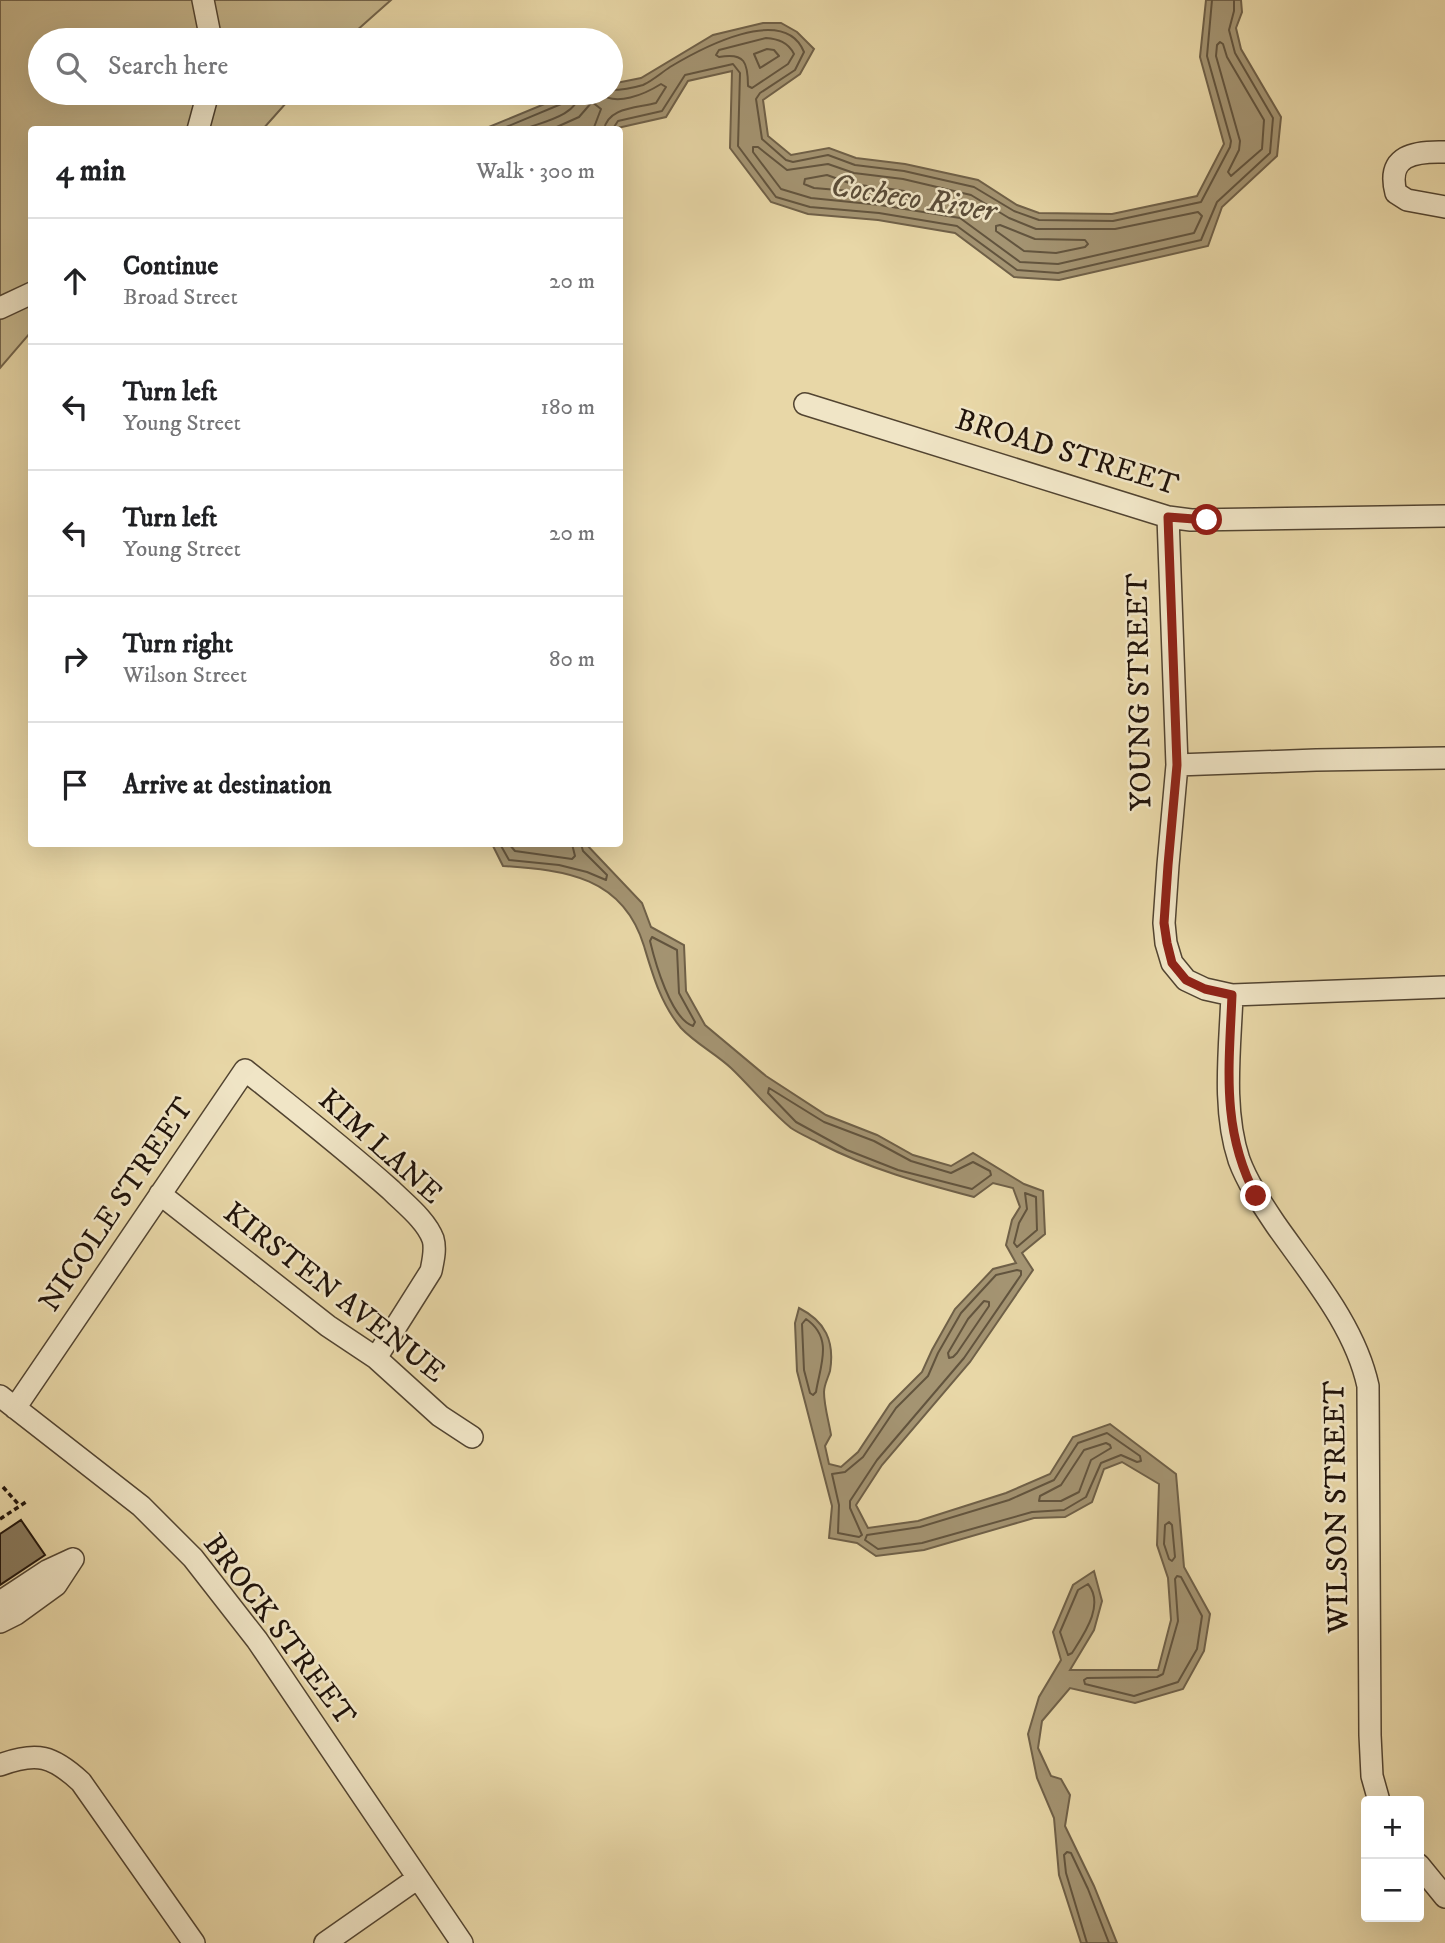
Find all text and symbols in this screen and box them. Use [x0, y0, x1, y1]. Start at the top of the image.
search box [28, 28, 623, 105]
icon: search [52, 48, 90, 86]
text: Search here [108, 50, 228, 83]
text: 4 min [56, 153, 126, 190]
text: Walk · 300 m [476, 157, 595, 186]
water label: Cocheco River [827, 166, 1001, 232]
text: Continue [123, 250, 218, 283]
icon: ahead [56, 262, 94, 300]
text: 20 m [549, 267, 595, 296]
text: Broad Street [123, 283, 238, 312]
text: Turn left [123, 376, 217, 409]
icon: left [56, 388, 94, 426]
text: 180 m [540, 393, 595, 422]
street label: BROAD STREET [951, 402, 1183, 505]
text: Young Street [123, 409, 241, 438]
text: Turn left [123, 502, 217, 535]
route start [1191, 504, 1222, 535]
icon: left [56, 514, 94, 552]
text: 20 m [549, 519, 595, 548]
text: Young Street [123, 535, 241, 564]
street label: YOUNG STREET [1119, 572, 1161, 811]
text: Turn right [123, 628, 233, 661]
icon: right [56, 640, 94, 678]
text: 80 m [549, 645, 595, 674]
text: Wilson Street [123, 661, 247, 690]
icon: arrive [56, 766, 94, 804]
text: Arrive at destination [123, 769, 332, 802]
street label: KIM LANE [310, 1082, 450, 1212]
street label: NICOLE STREET [32, 1091, 203, 1319]
route end [1240, 1180, 1271, 1211]
street label: KIRSTEN AVENUE [216, 1195, 452, 1391]
street label: WILSON STREET [1316, 1380, 1358, 1635]
street label: BROCK STREET [195, 1527, 363, 1734]
map controls [1361, 1796, 1424, 1922]
button: + [1361, 1796, 1424, 1859]
button: − [1361, 1859, 1424, 1922]

